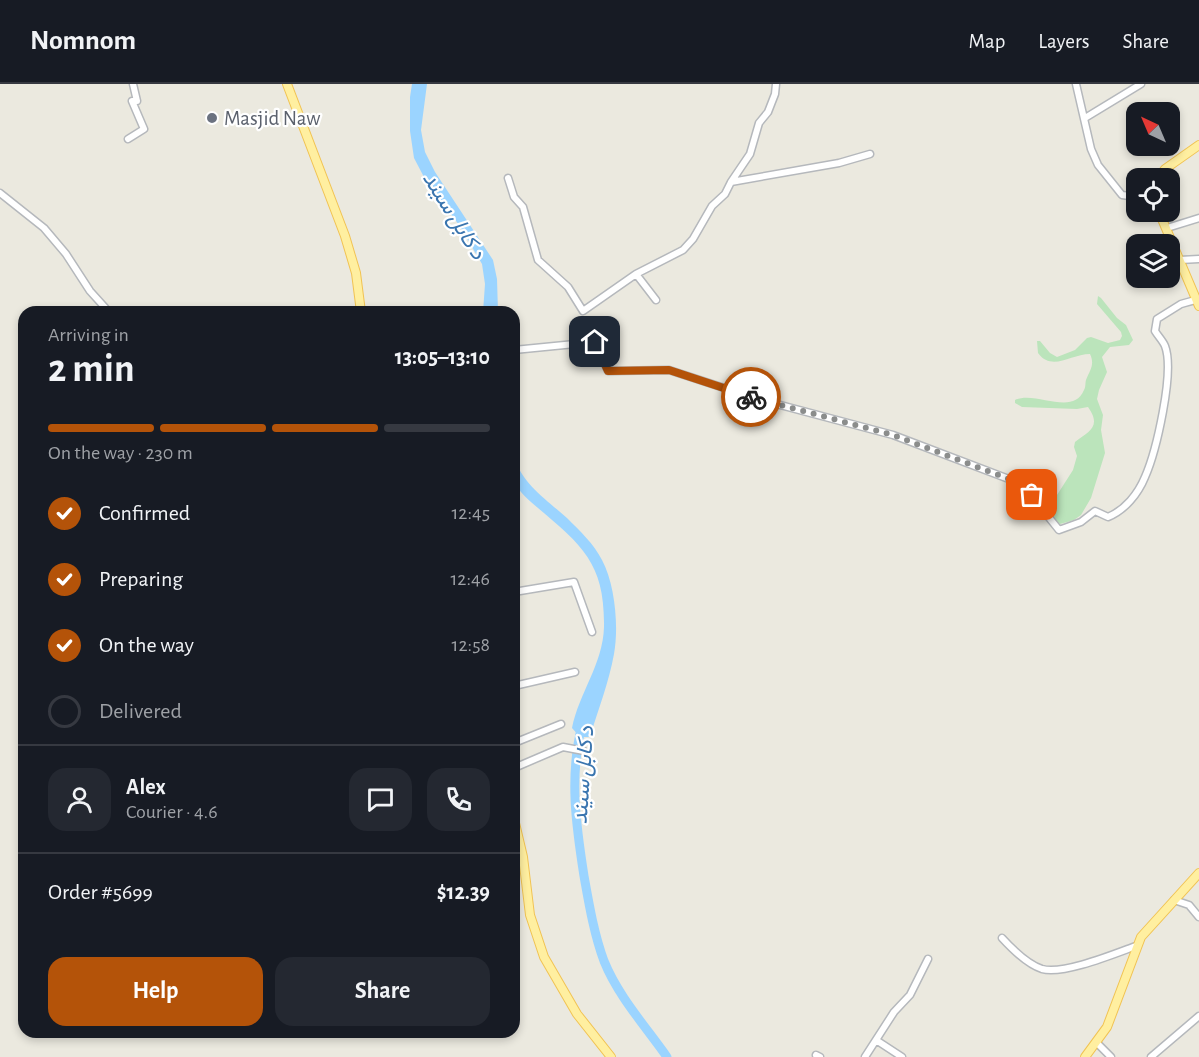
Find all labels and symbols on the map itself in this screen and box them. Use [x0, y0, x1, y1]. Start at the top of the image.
north arrow [1126, 102, 1180, 156]
place label: Masjid Naw [224, 108, 320, 129]
marker: Masjid Naw [205, 111, 219, 125]
water label: د کابل سيند [417, 168, 490, 264]
pin [569, 316, 620, 367]
courier [721, 367, 781, 427]
pin [1006, 469, 1057, 520]
water label: د کابل سيند [569, 725, 599, 825]

